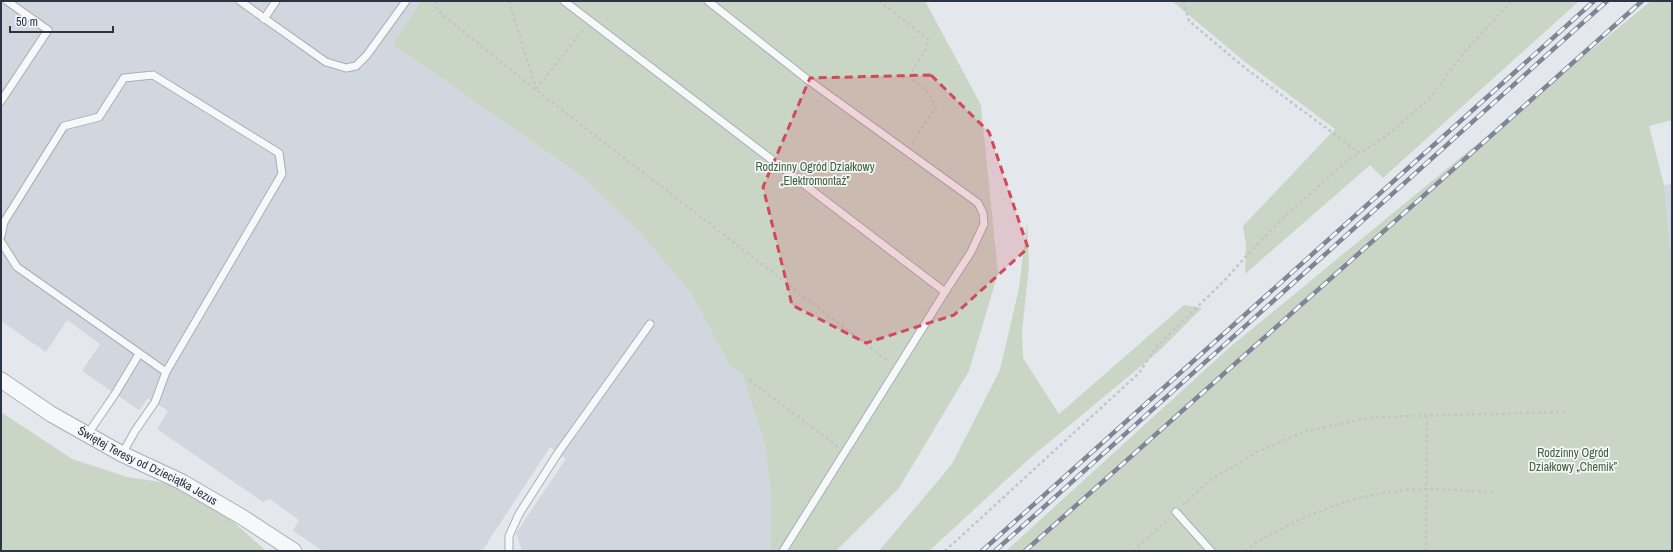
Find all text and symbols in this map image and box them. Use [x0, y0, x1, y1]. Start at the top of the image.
scale bar [10, 8, 113, 34]
text: 50 m [16, 14, 38, 30]
park label: Rodzinny Ogród Działkowy „Elektromontaż” [755, 159, 875, 189]
street label: Świętej Teresy od Dzieciątka Jezus [75, 423, 220, 509]
park label: Rodzinny Ogród Działkowy „Chemik” [1529, 445, 1618, 475]

